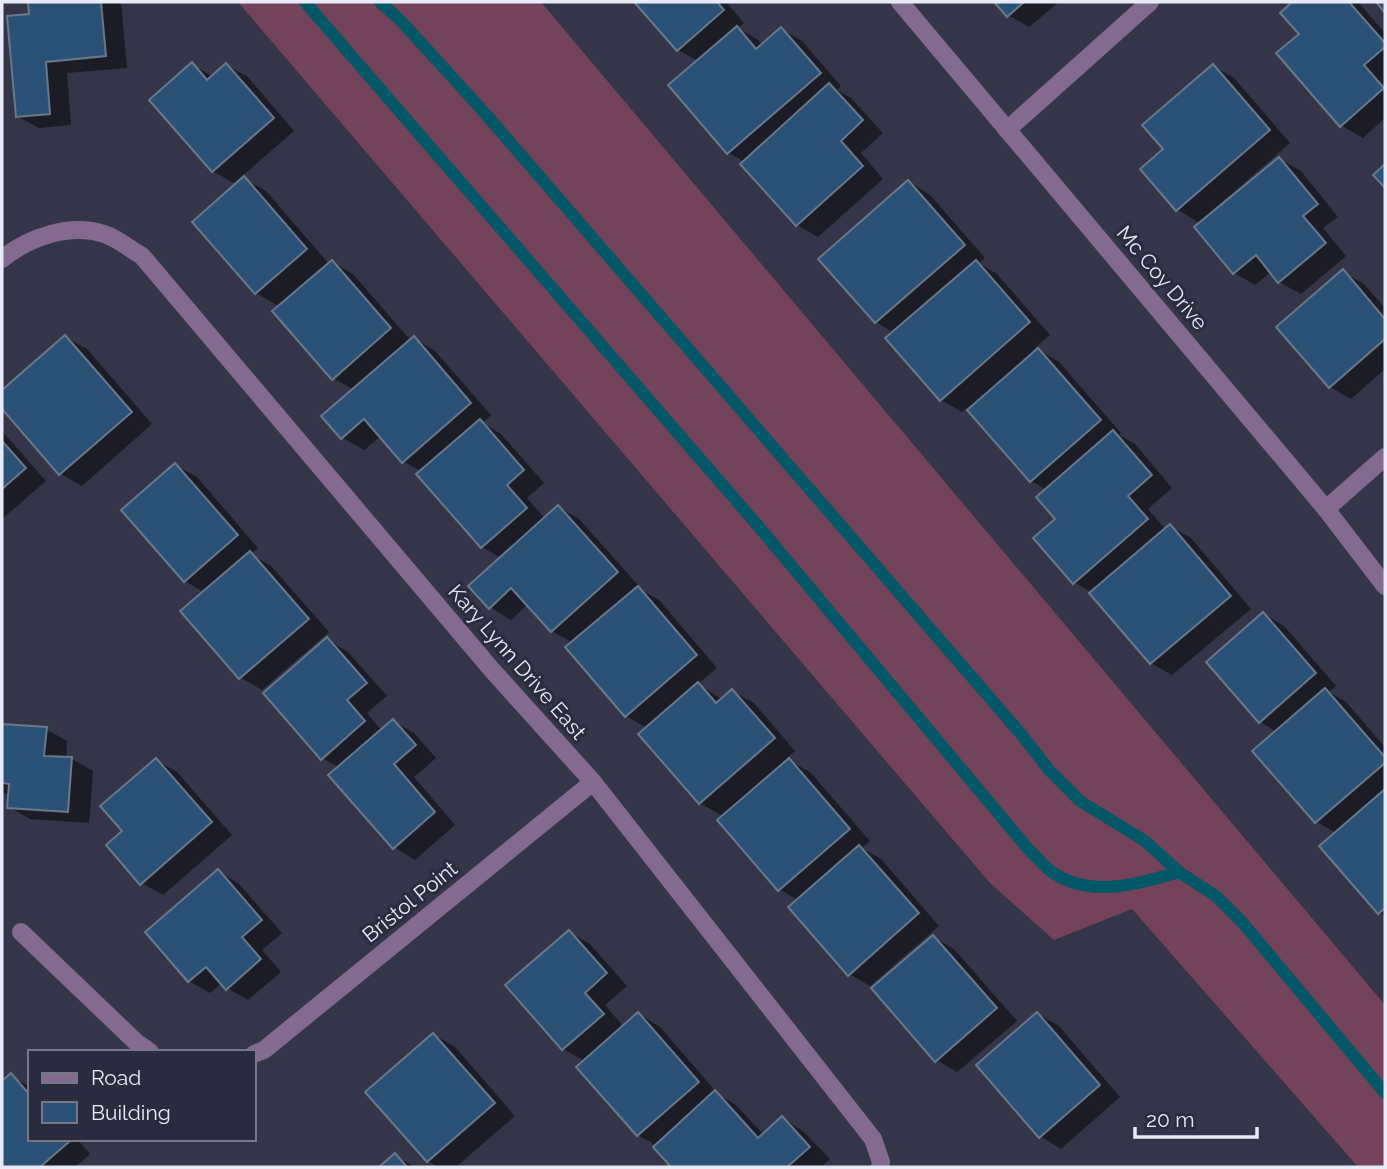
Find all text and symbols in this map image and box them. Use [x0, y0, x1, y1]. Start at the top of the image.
street label: Mc Coy Drive [1112, 221, 1213, 335]
street label: Kary Lynn Drive East [443, 579, 591, 744]
street label: Bristol Point [357, 856, 462, 948]
legend [28, 1050, 256, 1141]
text: Road [91, 1065, 141, 1090]
scale bar [1135, 1096, 1258, 1140]
text: Building [91, 1100, 171, 1125]
text: 20 m [1146, 1107, 1194, 1132]

